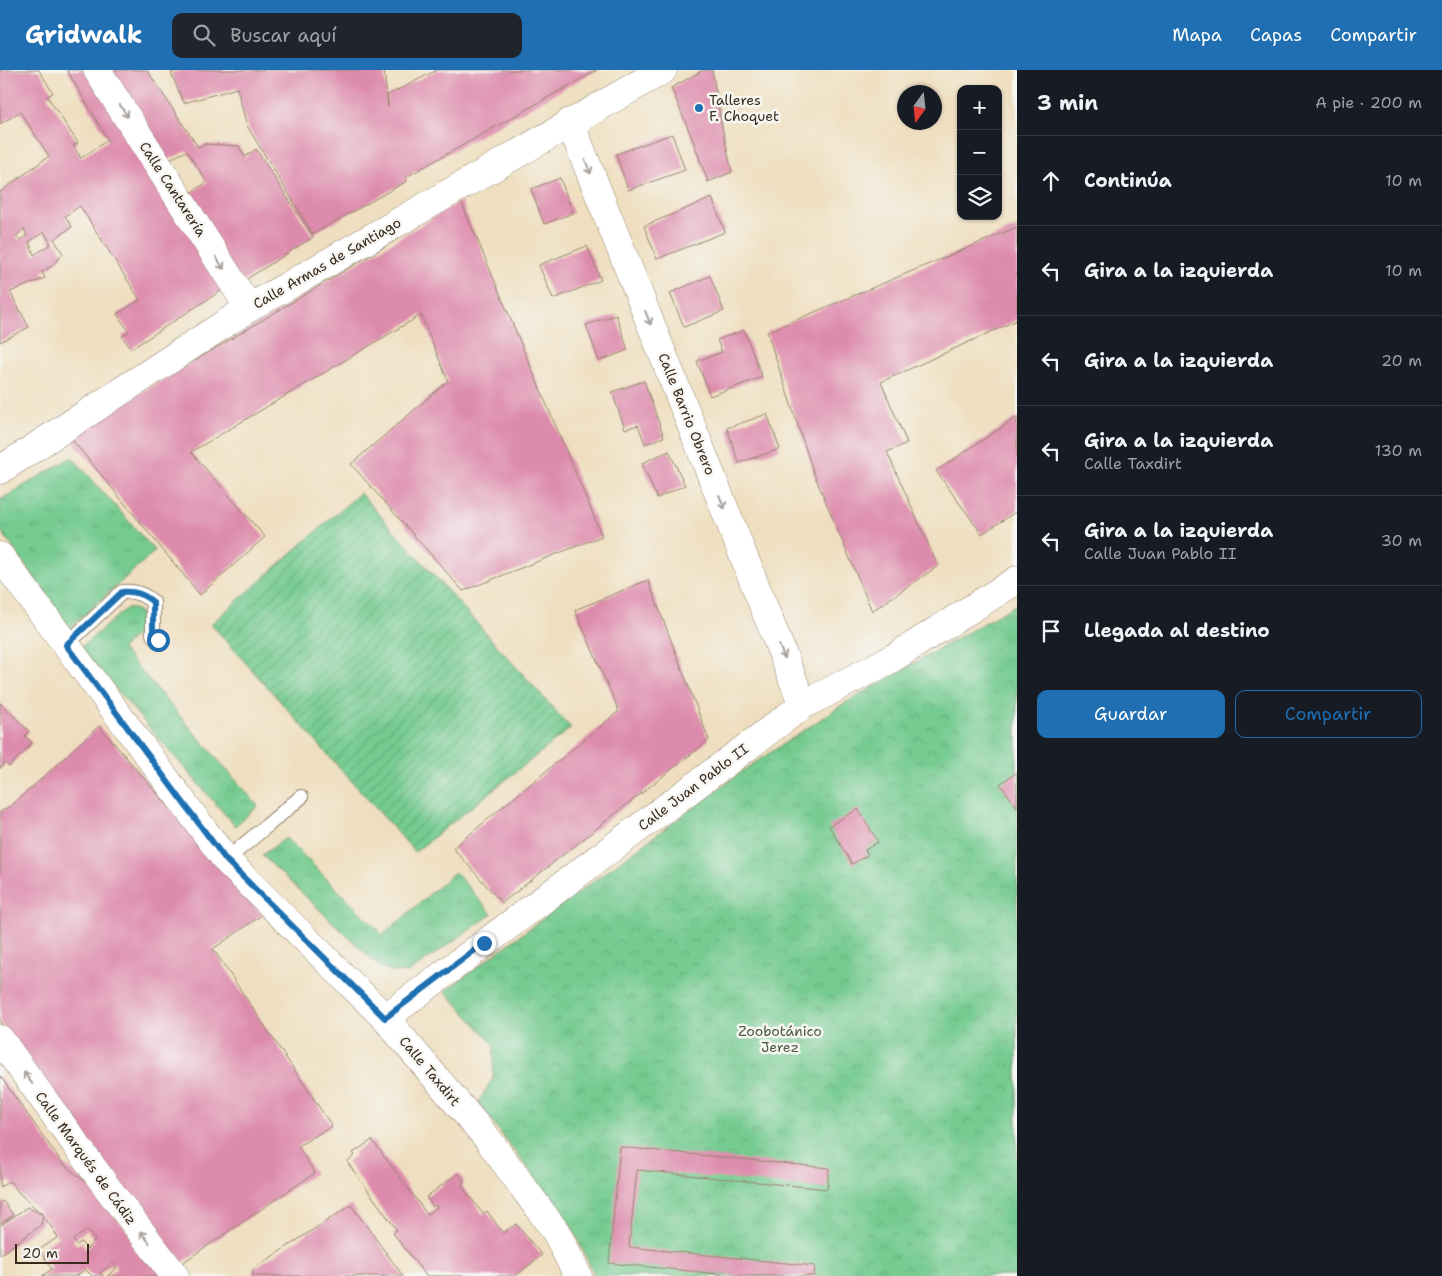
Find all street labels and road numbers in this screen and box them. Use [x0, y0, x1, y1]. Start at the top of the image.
street label: Calle Cantarería [136, 138, 211, 240]
street label: Calle Armas de Santiago [250, 213, 404, 313]
street label: Calle Barrio Obrero [654, 350, 720, 478]
street label: Calle Juan Pablo II [634, 739, 752, 834]
street label: Calle Taxdirt [396, 1032, 464, 1110]
street label: Calle Marqués de Cádiz [32, 1088, 140, 1228]

